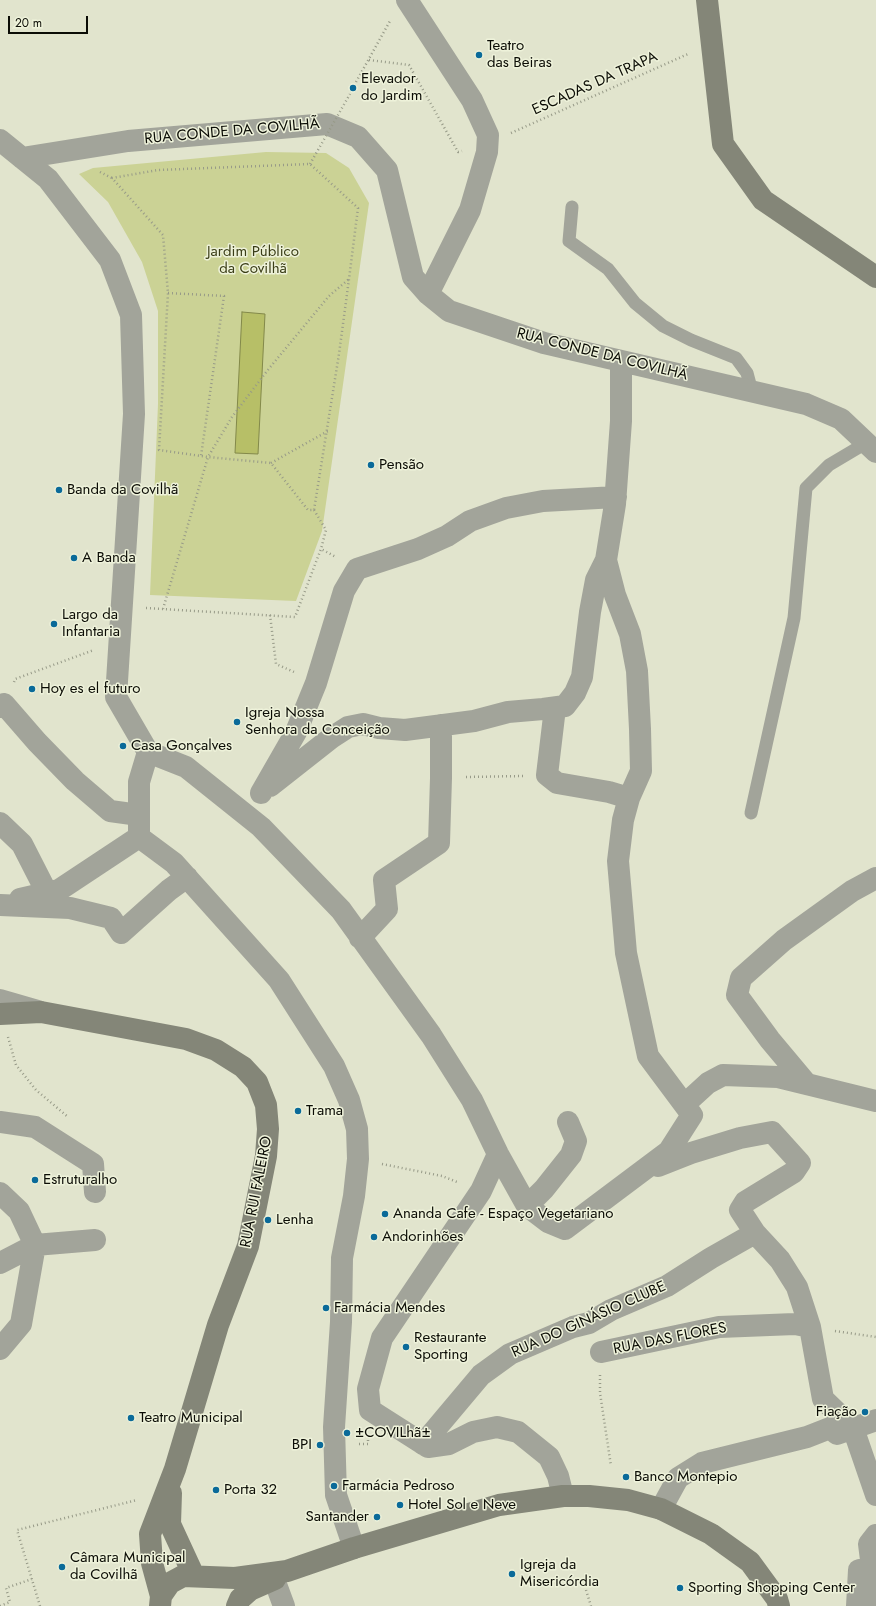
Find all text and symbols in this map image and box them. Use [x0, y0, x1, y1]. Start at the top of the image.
scale bar [10, 8, 90, 34]
text: 20 m [15, 14, 42, 32]
place label: Teatro das Beiras [487, 37, 552, 72]
street label: ESCADAS DA TRAPA [530, 48, 660, 120]
marker: Teatro das Beiras [474, 50, 484, 60]
place label: Elevador do Jardim [361, 70, 422, 105]
marker: Elevador do Jardim [348, 83, 358, 93]
street label: RUA CONDE DA COVILHÃ [144, 115, 320, 149]
park label: Jardim Público da Covilhã [207, 243, 299, 278]
street label: RUA CONDE DA COVILHÃ [515, 325, 689, 385]
place label: Pensão [379, 456, 424, 474]
marker: Pensão [366, 460, 376, 470]
place label: Banda da Covilhã [67, 481, 178, 499]
marker: Banda da Covilhã [54, 485, 64, 495]
place label: A Banda [82, 549, 136, 567]
marker: A Banda [69, 553, 79, 563]
place label: Largo da Infantaria [62, 606, 120, 641]
marker: Largo da Infantaria [49, 619, 59, 629]
place label: Hoy es el futuro [40, 680, 140, 698]
marker: Hoy es el futuro [27, 684, 37, 694]
place label: Igreja Nossa Senhora da Conceição [245, 704, 390, 739]
marker: Igreja Nossa Senhora da Conceição [232, 717, 242, 727]
place label: Casa Gonçalves [131, 737, 232, 755]
marker: Casa Gonçalves [118, 741, 128, 751]
place label: Trama [306, 1102, 343, 1120]
marker: Trama [293, 1106, 303, 1116]
street label: RUA RUI FALEIRO [237, 1135, 277, 1249]
place label: Estruturalho [43, 1171, 117, 1189]
marker: Estruturalho [30, 1175, 40, 1185]
place label: Ananda Cafe - Espaço Vegetariano [393, 1205, 614, 1223]
marker: Ananda Cafe - Espaço Vegetariano [380, 1209, 390, 1219]
place label: Lenha [276, 1211, 313, 1229]
marker: Lenha [263, 1215, 273, 1225]
place label: Andorinhões [382, 1228, 463, 1246]
marker: Andorinhões [369, 1232, 379, 1242]
street label: RUA DO GINÁSIO CLUBE [509, 1278, 669, 1362]
place label: Farmácia Mendes [334, 1299, 445, 1317]
marker: Farmácia Mendes [321, 1303, 331, 1313]
street label: RUA DAS FLORES [612, 1319, 728, 1359]
place label: Restaurante Sporting [414, 1329, 486, 1364]
marker: Restaurante Sporting [401, 1342, 411, 1352]
place label: Fiação [816, 1403, 857, 1421]
marker: Fiação [860, 1407, 870, 1417]
place label: Teatro Municipal [139, 1409, 243, 1427]
marker: Teatro Municipal [126, 1413, 136, 1423]
place label: ±COVILhã± [355, 1424, 431, 1442]
marker: ±COVILhã± [342, 1428, 352, 1438]
place label: BPI [292, 1436, 312, 1454]
marker: BPI [315, 1440, 325, 1450]
place label: Banco Montepio [634, 1468, 737, 1486]
marker: Banco Montepio [621, 1472, 631, 1482]
place label: Farmácia Pedroso [342, 1477, 455, 1495]
place label: Porta 32 [224, 1481, 277, 1499]
marker: Farmácia Pedroso [329, 1481, 339, 1491]
marker: Porta 32 [211, 1485, 221, 1495]
place label: Hotel Sol e Neve [408, 1496, 516, 1514]
marker: Hotel Sol e Neve [395, 1500, 405, 1510]
place label: Santander [306, 1508, 369, 1526]
marker: Santander [372, 1512, 382, 1522]
place label: Câmara Municipal da Covilhã [70, 1549, 185, 1584]
place label: Igreja da Misericórdia [520, 1556, 599, 1591]
marker: Câmara Municipal da Covilhã [57, 1562, 67, 1572]
marker: Igreja da Misericórdia [507, 1569, 517, 1579]
place label: Sporting Shopping Center [688, 1579, 855, 1597]
marker: Sporting Shopping Center [675, 1583, 685, 1593]

